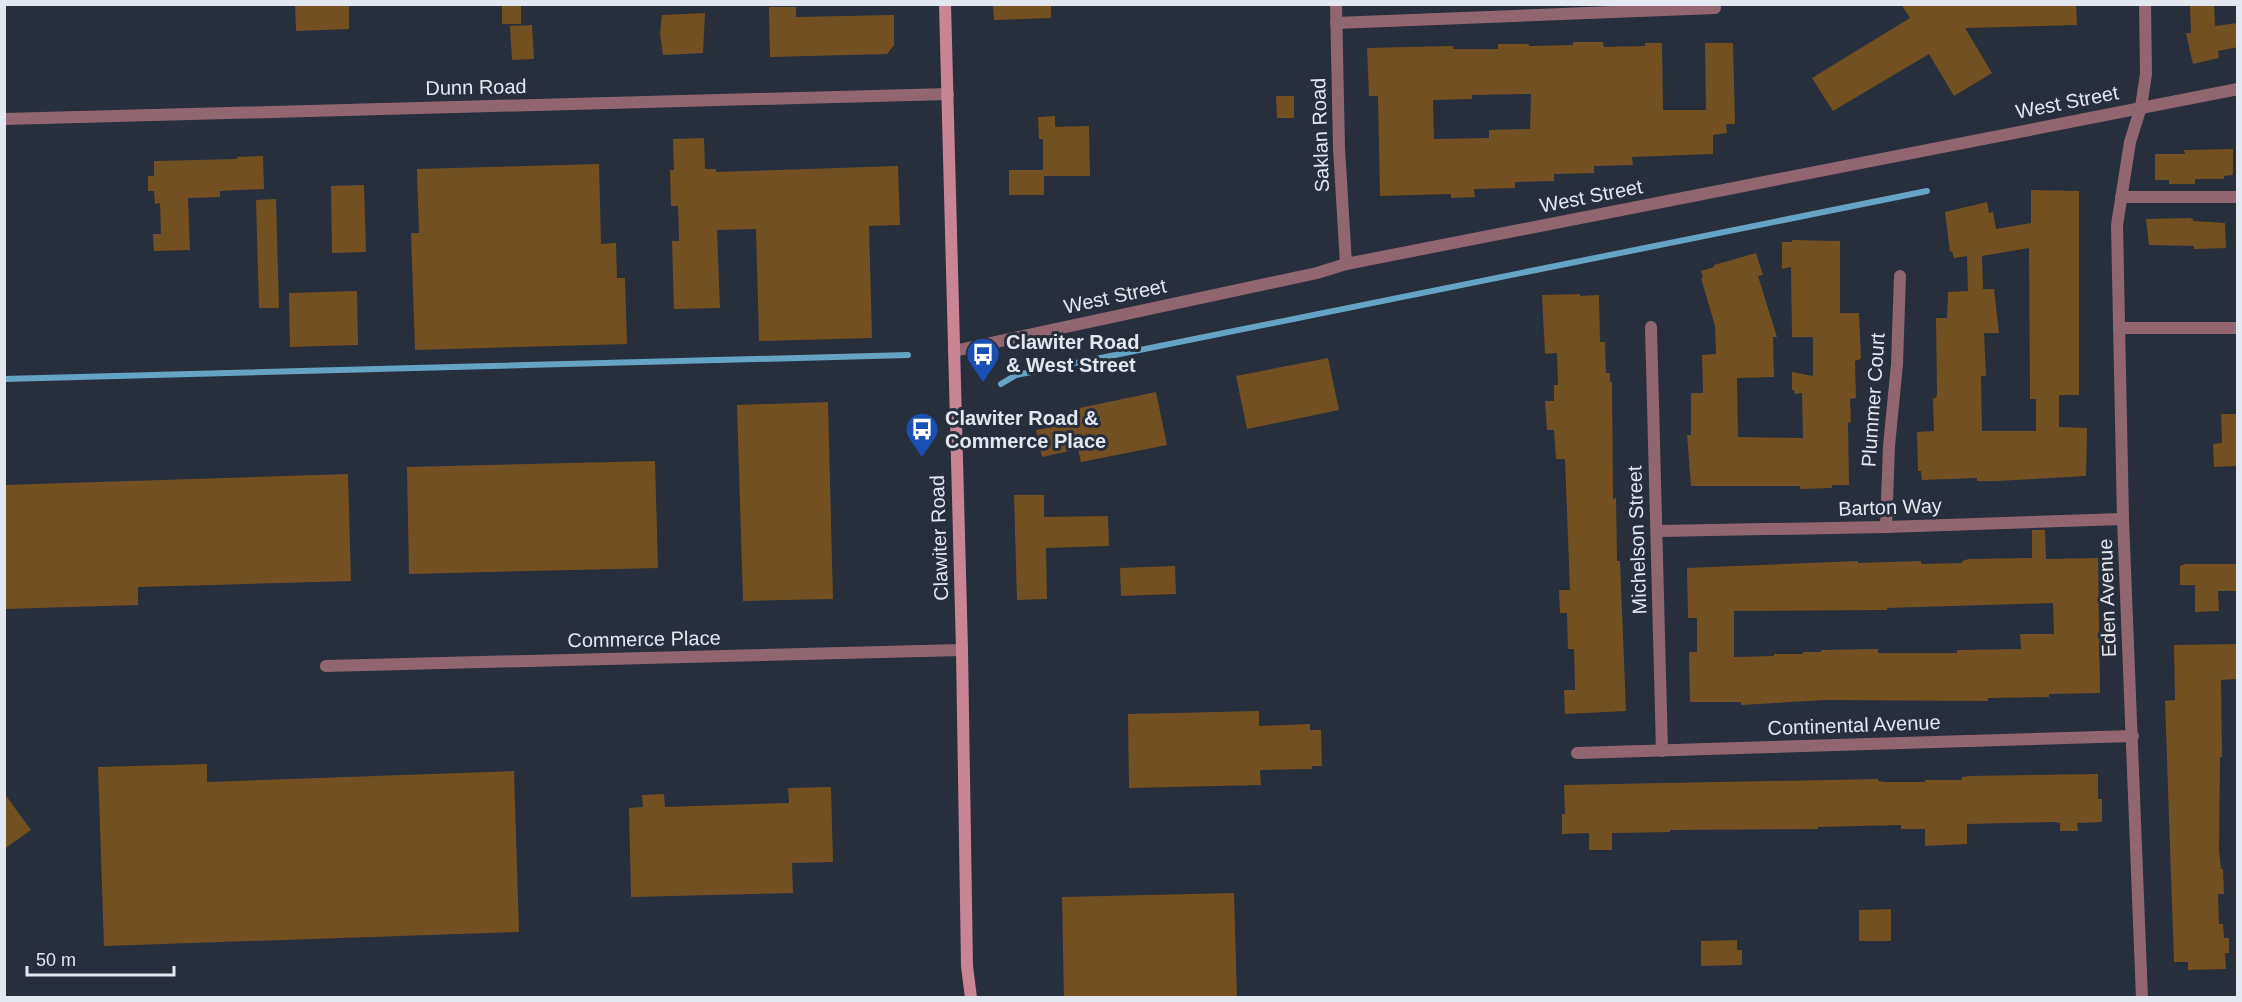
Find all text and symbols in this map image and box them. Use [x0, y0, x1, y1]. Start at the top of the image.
street label: Dunn Road [425, 75, 527, 99]
street label: Saklan Road [1307, 77, 1333, 193]
street label: West Street [2014, 81, 2121, 123]
street label: West Street [1538, 175, 1645, 217]
street label: West Street [1062, 274, 1169, 318]
place label: Clawiter Road & West Street [1006, 331, 1139, 376]
street label: Plummer Court [1857, 332, 1889, 468]
bus stop icon: Clawiter Road & West Street [965, 336, 1001, 383]
place label: Clawiter Road & Commerce Place [945, 407, 1106, 452]
bus stop icon: Clawiter Road & Commerce Place [904, 411, 940, 458]
street label: Michelson Street [1623, 465, 1651, 615]
street label: Clawiter Road [926, 475, 952, 601]
street label: Barton Way [1838, 494, 1942, 520]
street label: Eden Avenue [2094, 538, 2120, 658]
street label: Commerce Place [567, 627, 721, 651]
street label: Continental Avenue [1767, 711, 1941, 739]
scale bar [27, 939, 174, 977]
text: 50 m [36, 950, 76, 970]

